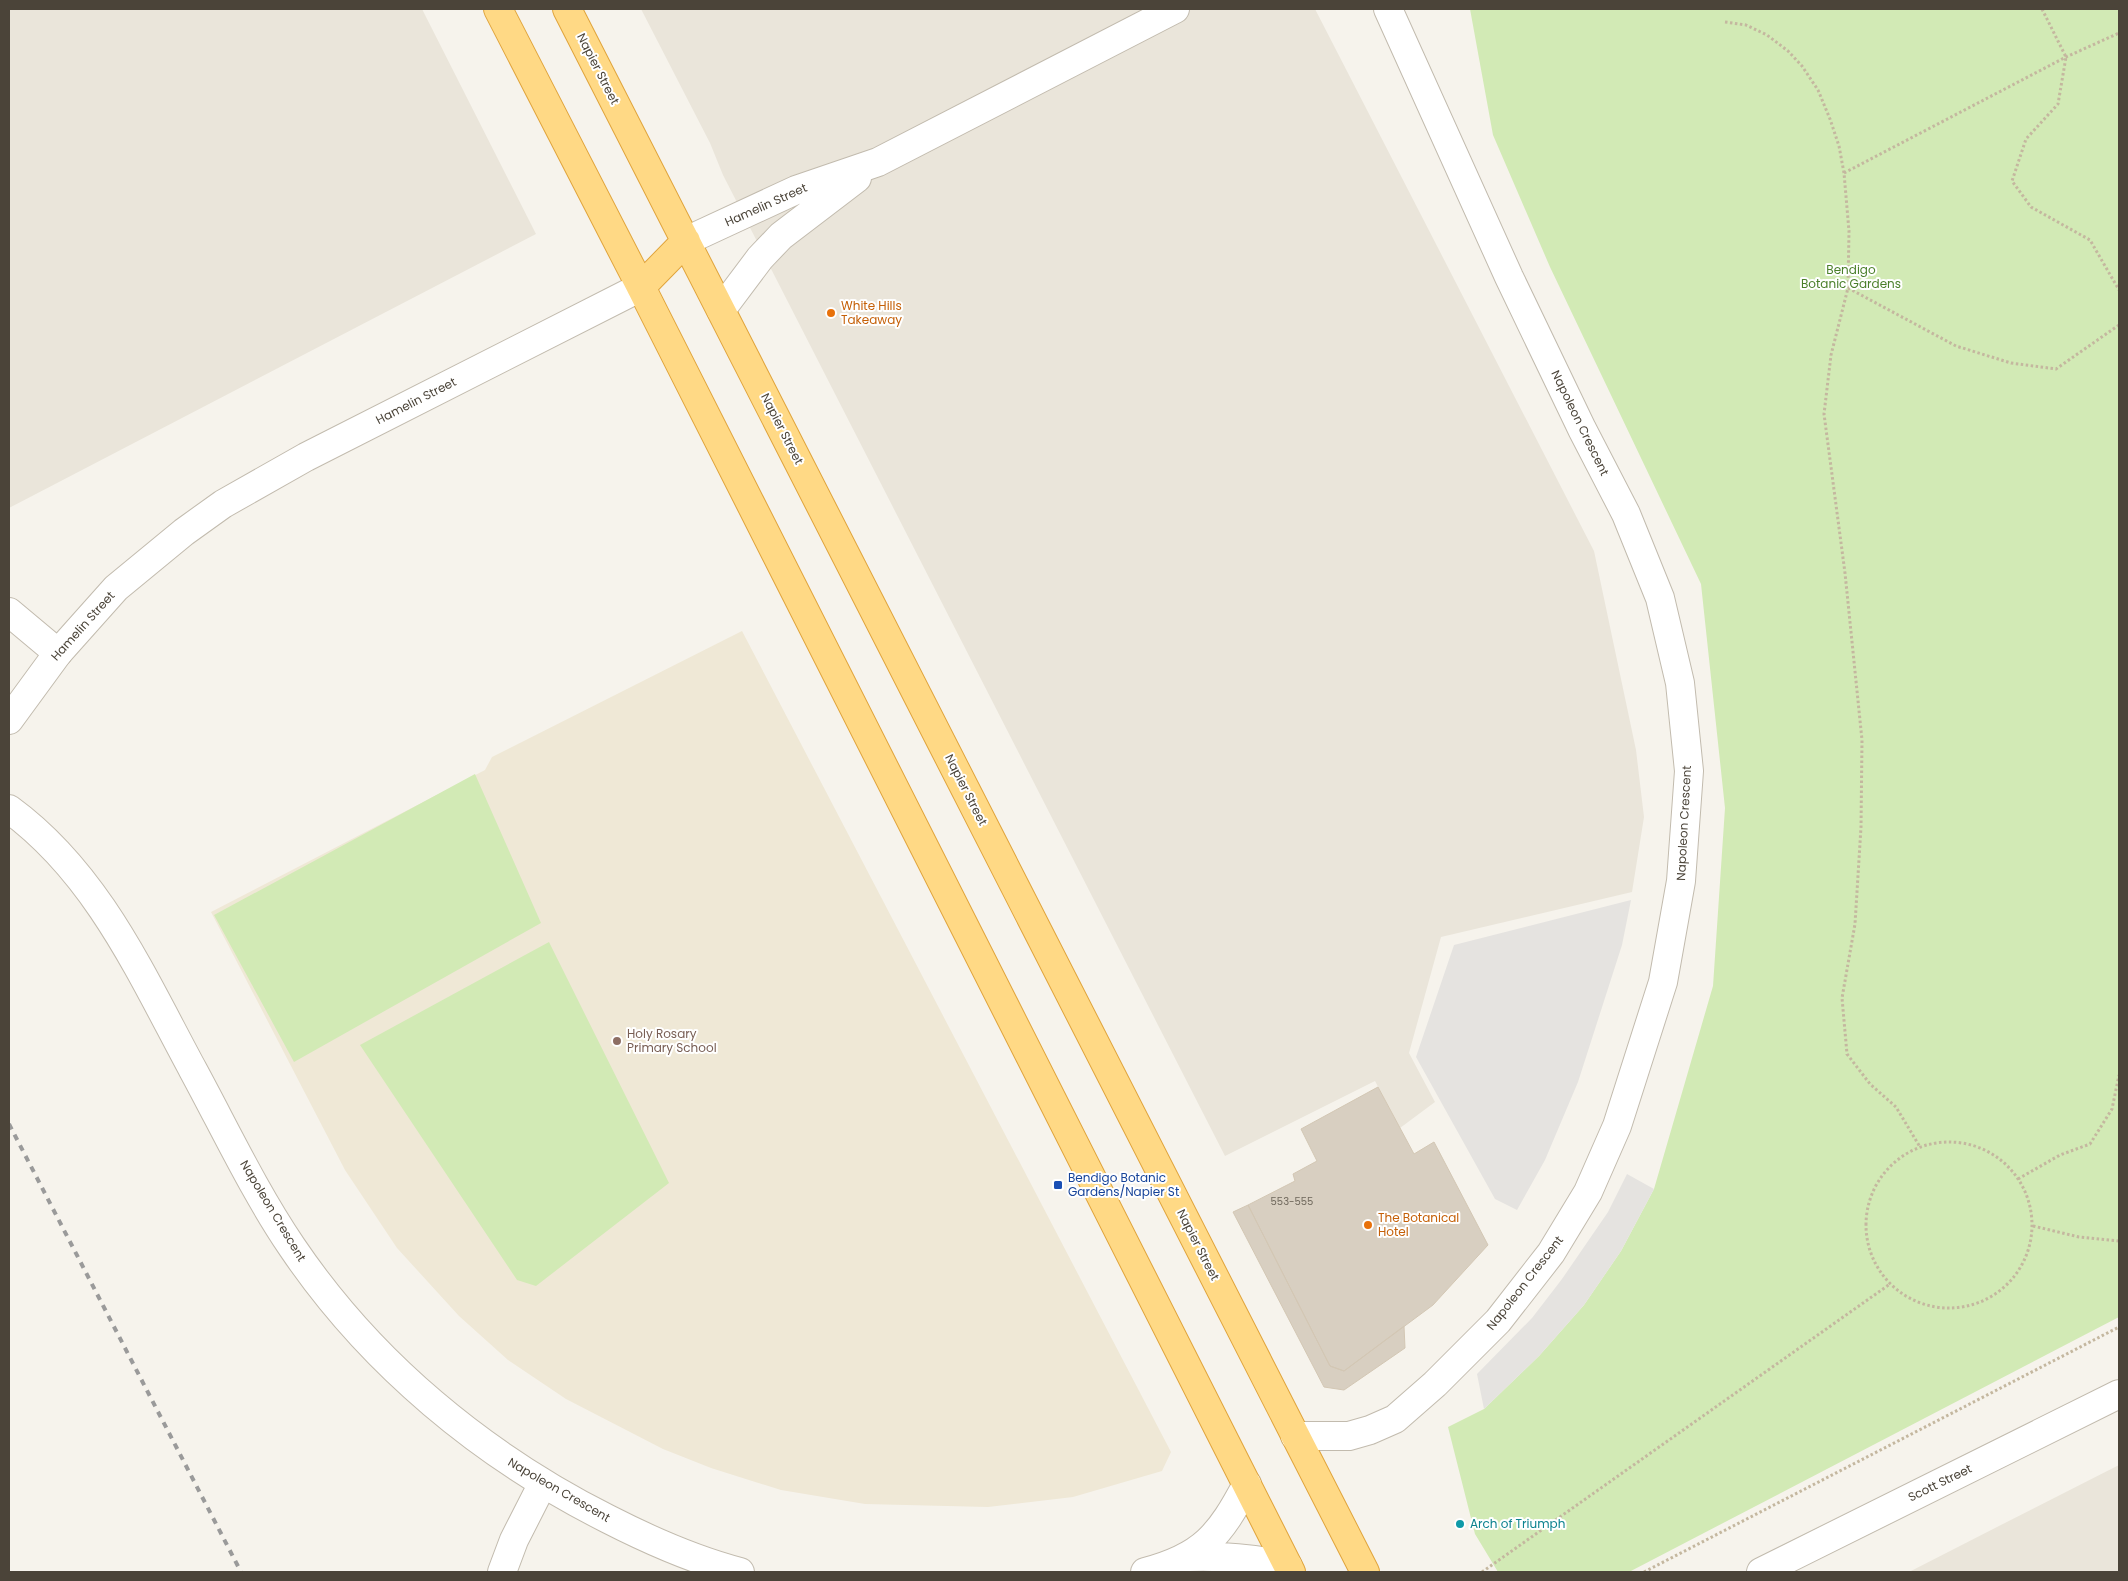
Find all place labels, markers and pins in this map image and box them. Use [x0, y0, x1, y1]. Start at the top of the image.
place label: White Hills Takeaway [841, 297, 902, 328]
marker: White Hills Takeaway [825, 307, 837, 319]
place label: Holy Rosary Primary School [627, 1025, 717, 1056]
marker: Holy Rosary Primary School [611, 1035, 623, 1047]
place label: Bendigo Botanic Gardens/Napier St [1068, 1169, 1179, 1200]
marker: Bendigo Botanic Gardens/Napier St [1052, 1179, 1064, 1191]
place label: The Botanical Hotel [1378, 1209, 1459, 1240]
marker: The Botanical Hotel [1362, 1219, 1374, 1231]
place label: Arch of Triumph [1470, 1515, 1565, 1532]
marker: Arch of Triumph [1454, 1518, 1466, 1530]

